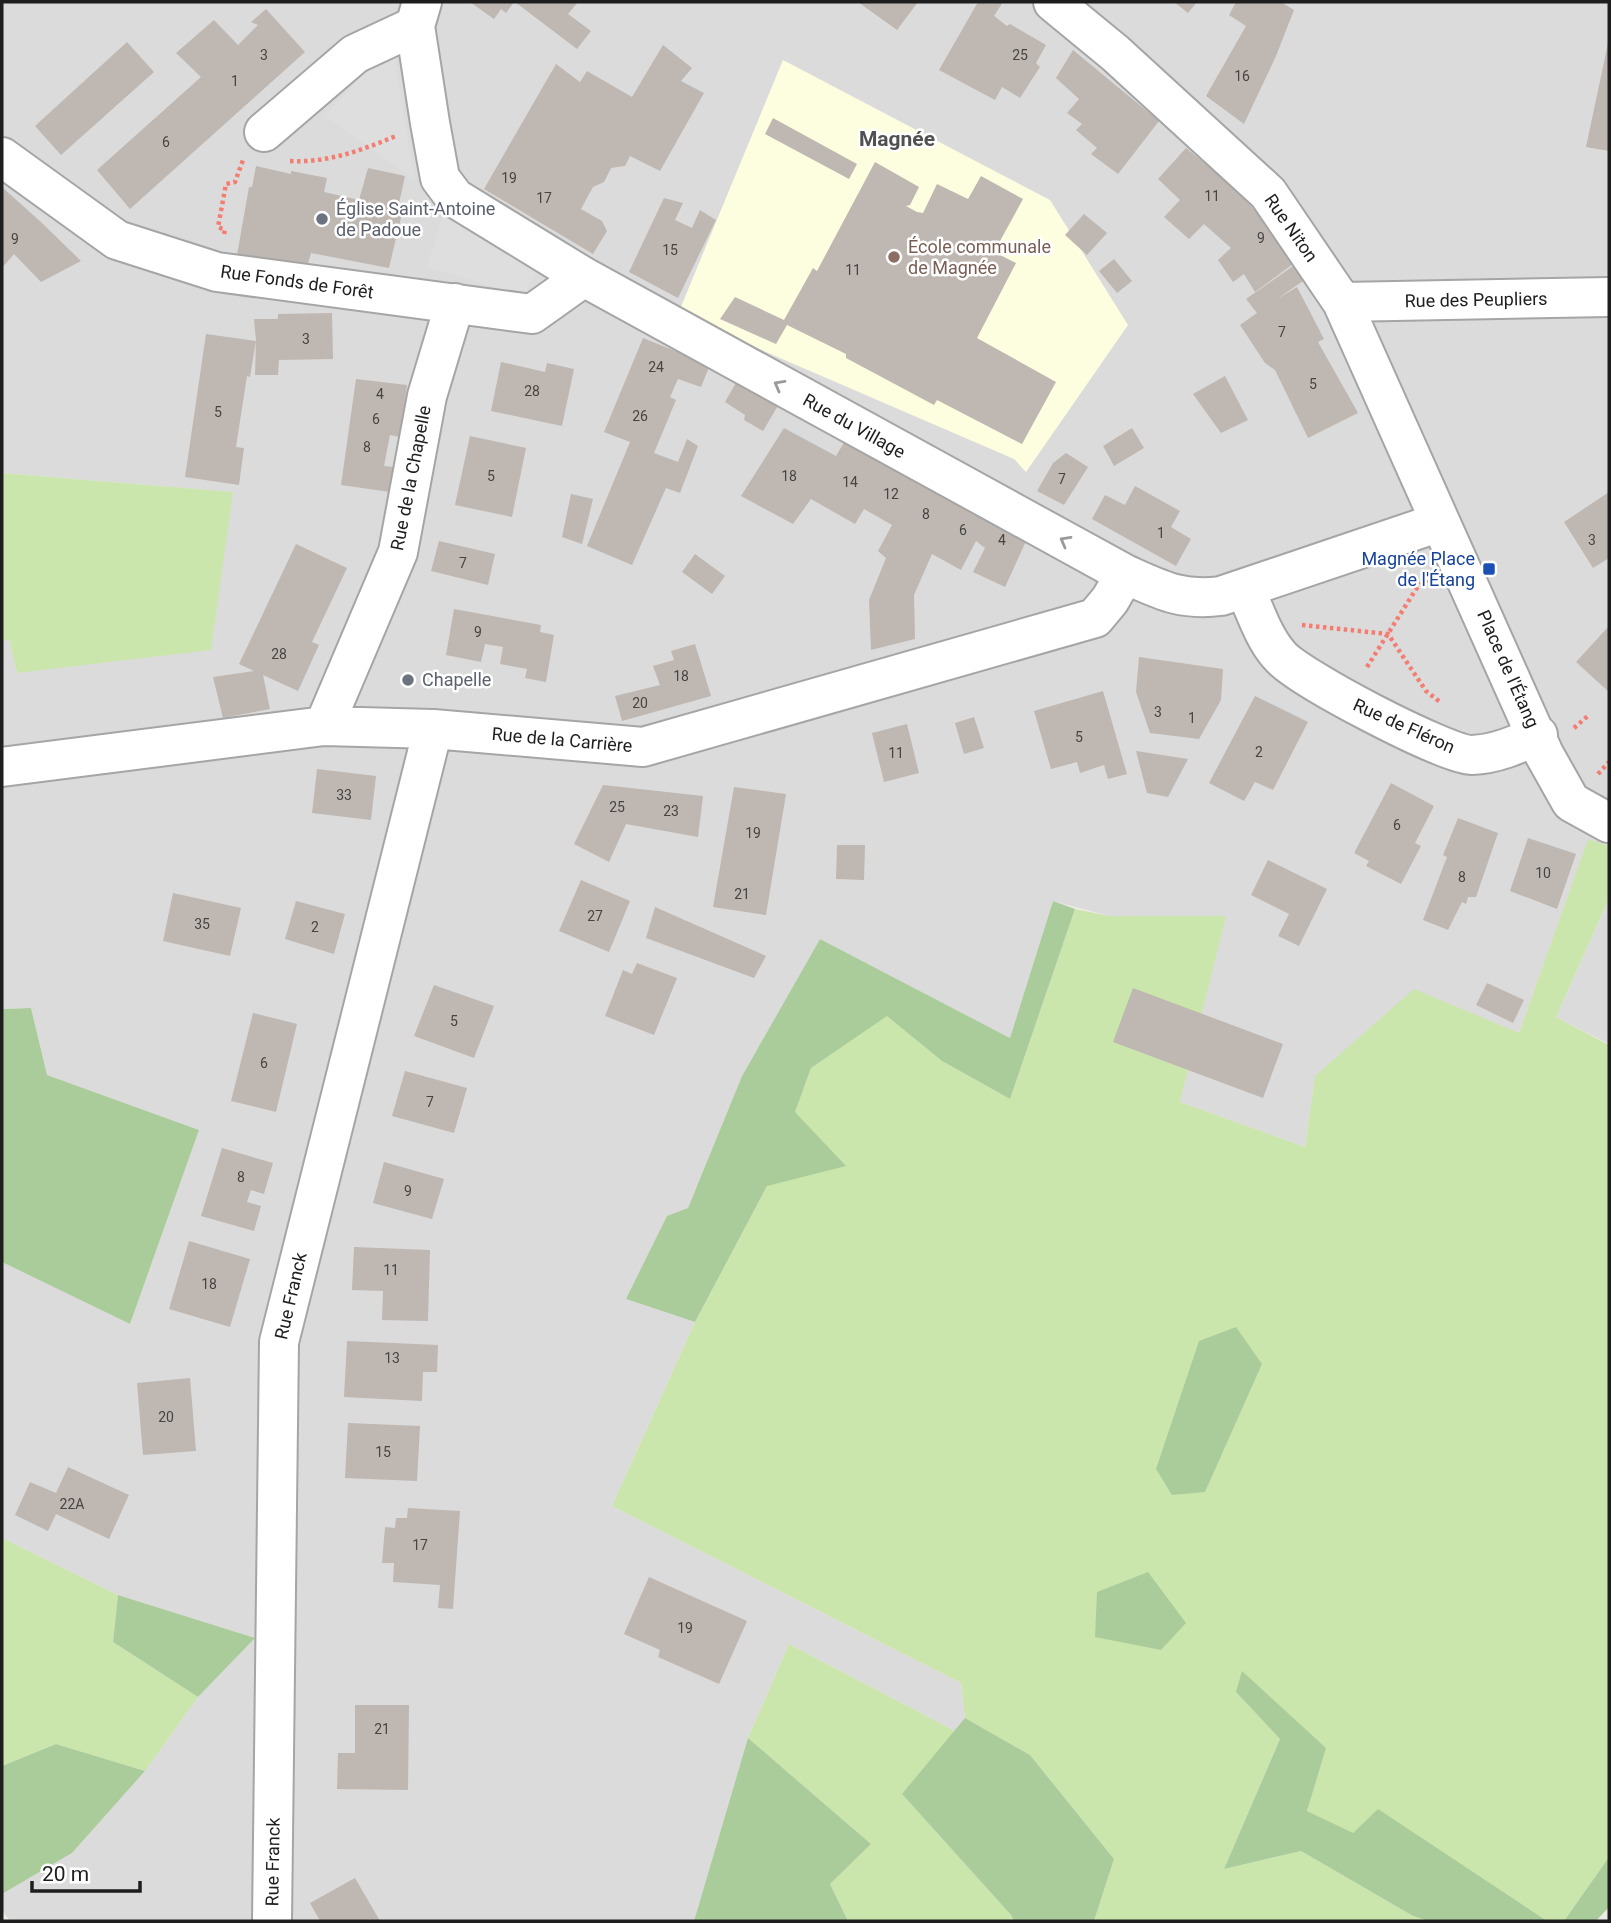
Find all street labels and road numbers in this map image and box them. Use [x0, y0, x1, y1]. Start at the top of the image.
street label: Rue Niton [1260, 190, 1322, 266]
street label: Rue Fonds de Forêt [219, 260, 375, 303]
street label: Rue des Peupliers [1404, 288, 1548, 311]
street label: Rue du Village [799, 389, 909, 462]
street label: Rue de la Chapelle [386, 404, 435, 552]
street label: Place de l'Étang [1473, 607, 1544, 731]
street label: Rue de Fléron [1350, 694, 1458, 757]
street label: Rue de la Carrière [491, 723, 633, 756]
street label: Rue Franck [270, 1249, 311, 1342]
street label: Rue Franck [261, 1817, 284, 1907]

